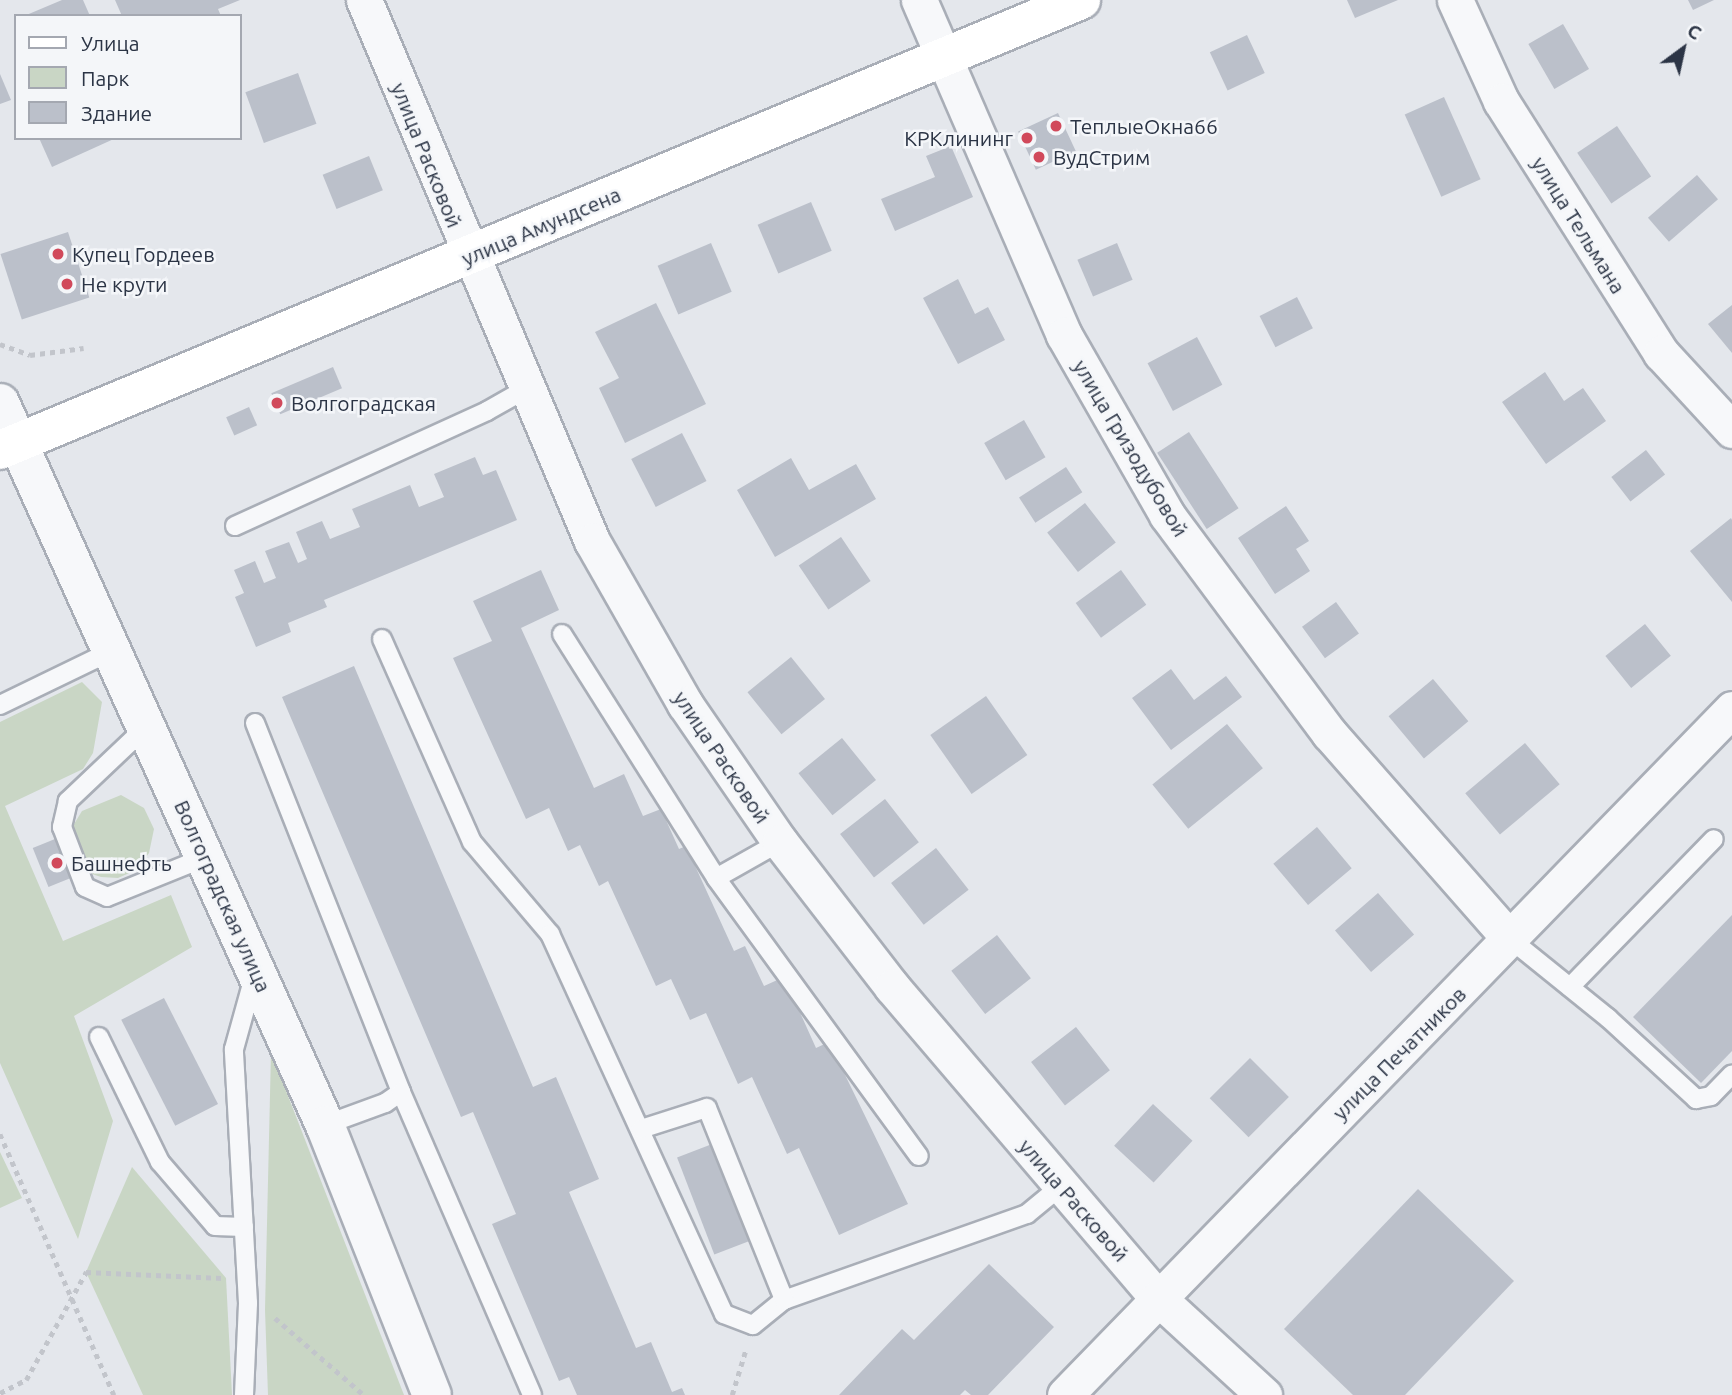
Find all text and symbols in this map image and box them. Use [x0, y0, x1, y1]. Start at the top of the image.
legend [14, 14, 242, 140]
north arrow [1648, 14, 1718, 84]
text: С [1683, 19, 1706, 44]
text: Улица [81, 31, 139, 55]
text: Парк [81, 66, 129, 90]
street label: улица Расковой [386, 79, 468, 231]
text: Здание [81, 101, 152, 125]
place label: ТеплыеОкна66 [1070, 113, 1218, 139]
marker: ТеплыеОкна66 [1048, 118, 1064, 134]
place label: КРКлининг [904, 125, 1013, 151]
marker: КРКлининг [1019, 130, 1035, 146]
place label: ВудСтрим [1053, 144, 1150, 170]
marker: ВудСтрим [1031, 149, 1047, 165]
street label: улица Тельмана [1527, 152, 1631, 298]
street label: улица Амундсена [458, 181, 624, 271]
place label: Купец Гордеев [72, 241, 215, 267]
marker: Купец Гордеев [50, 246, 66, 262]
place label: Не крути [81, 271, 167, 297]
marker: Не крути [59, 276, 75, 292]
street label: улица Гризодубовой [1068, 355, 1194, 541]
place label: Волгоградская [291, 390, 436, 416]
marker: Волгоградская [269, 395, 285, 411]
street label: улица Расковой [668, 686, 776, 828]
street label: Волгоградская улица [169, 796, 277, 996]
place label: Башнефть [71, 850, 172, 876]
marker: Башнефть [49, 855, 65, 871]
street label: улица Печатников [1327, 981, 1471, 1125]
street label: улица Расковой [1014, 1134, 1134, 1266]

